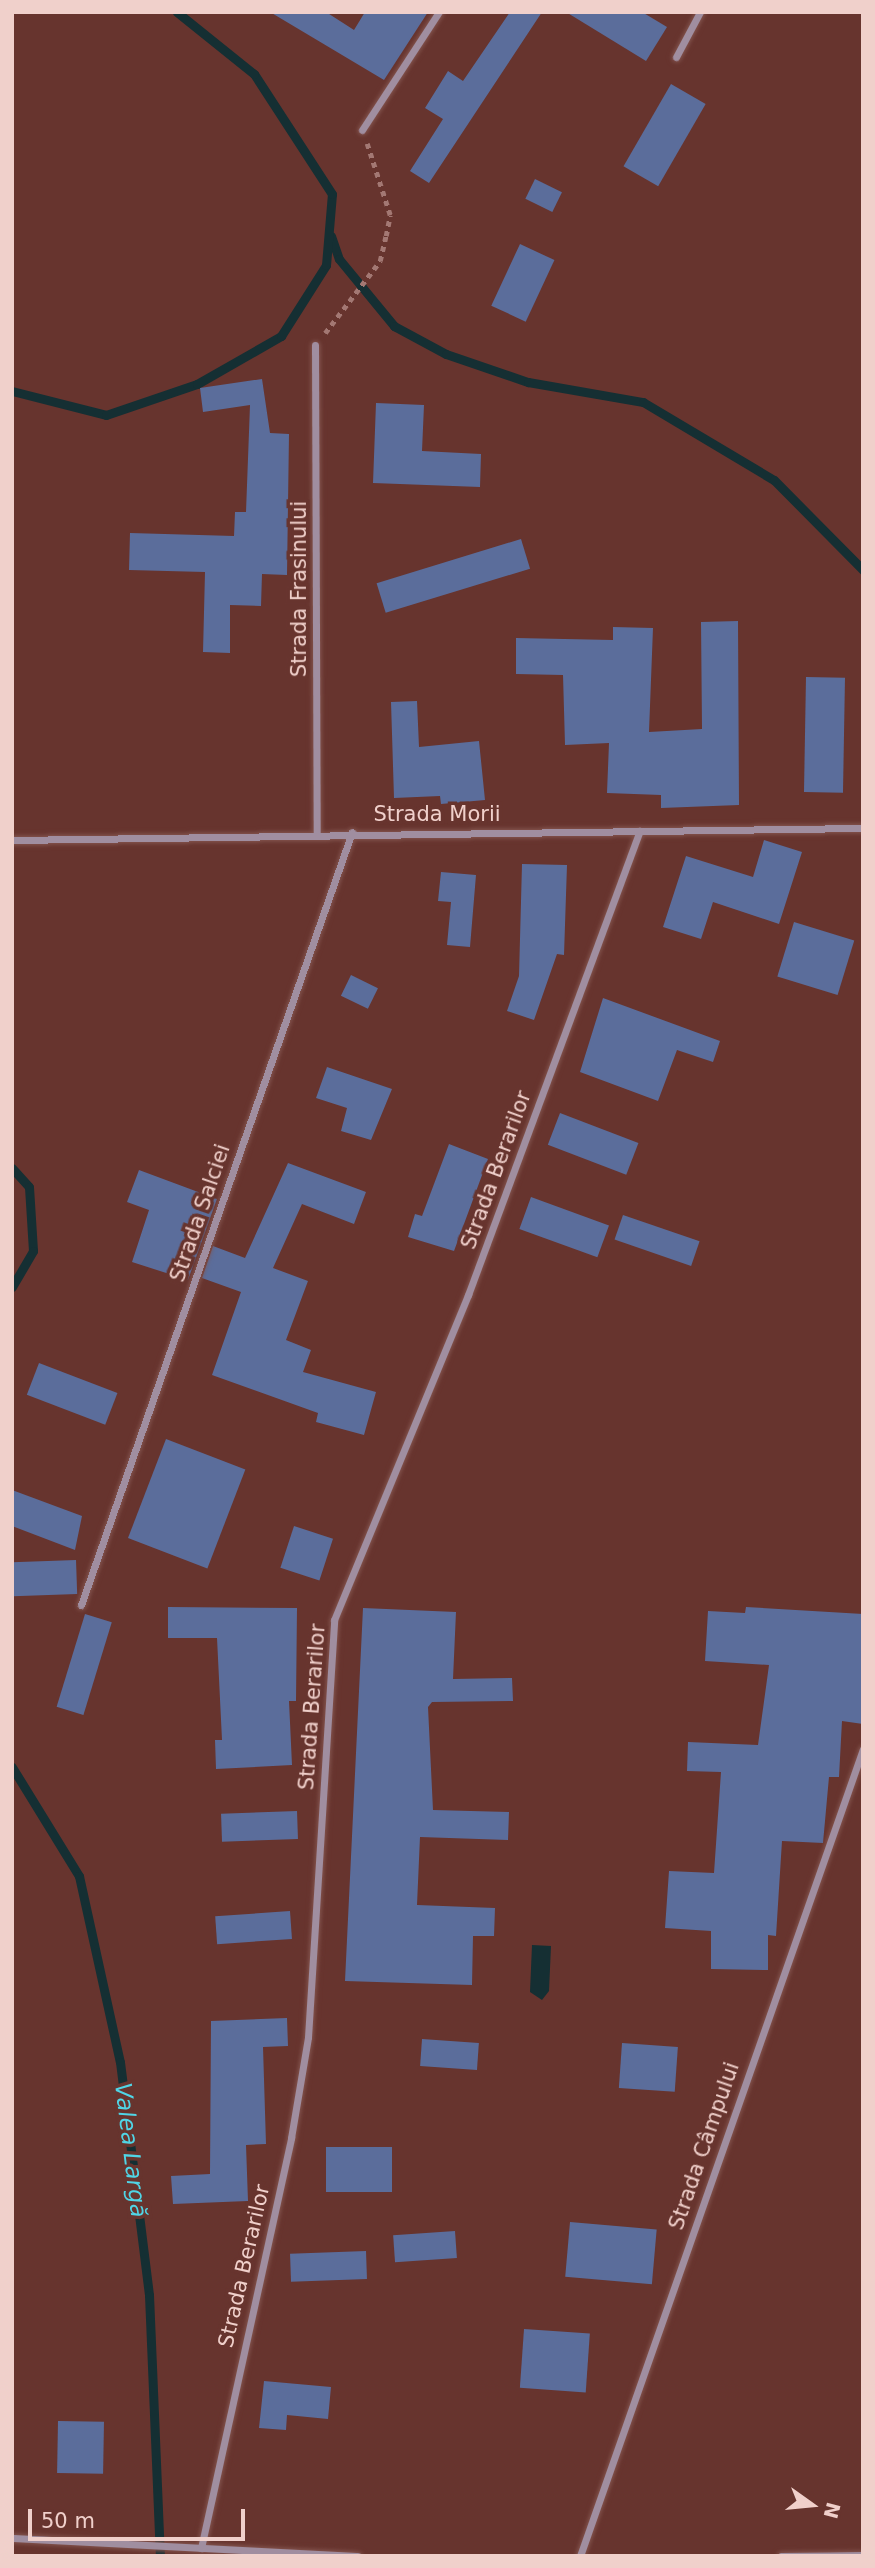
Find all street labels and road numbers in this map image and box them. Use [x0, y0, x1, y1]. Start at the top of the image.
street label: Strada Frasinului [286, 501, 312, 677]
street label: Strada Morii [373, 801, 501, 827]
street label: Strada Berarilor [456, 1087, 536, 1253]
street label: Strada Salciei [165, 1141, 235, 1285]
street label: Strada Berarilor [294, 1623, 330, 1791]
street label: Strada Câmpului [664, 2059, 744, 2233]
street label: Strada Berarilor [213, 2182, 275, 2350]

